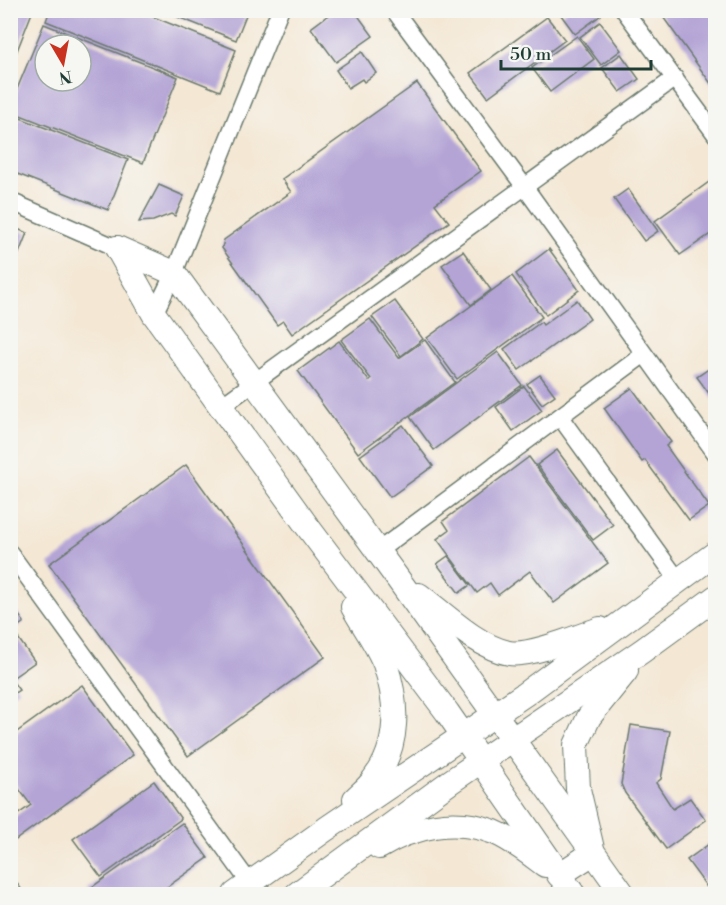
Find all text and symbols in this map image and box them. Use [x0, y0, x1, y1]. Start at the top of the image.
north arrow [33, 33, 93, 93]
scale bar [501, 33, 651, 71]
text: 50 m [510, 43, 552, 66]
text: N [57, 66, 73, 88]

